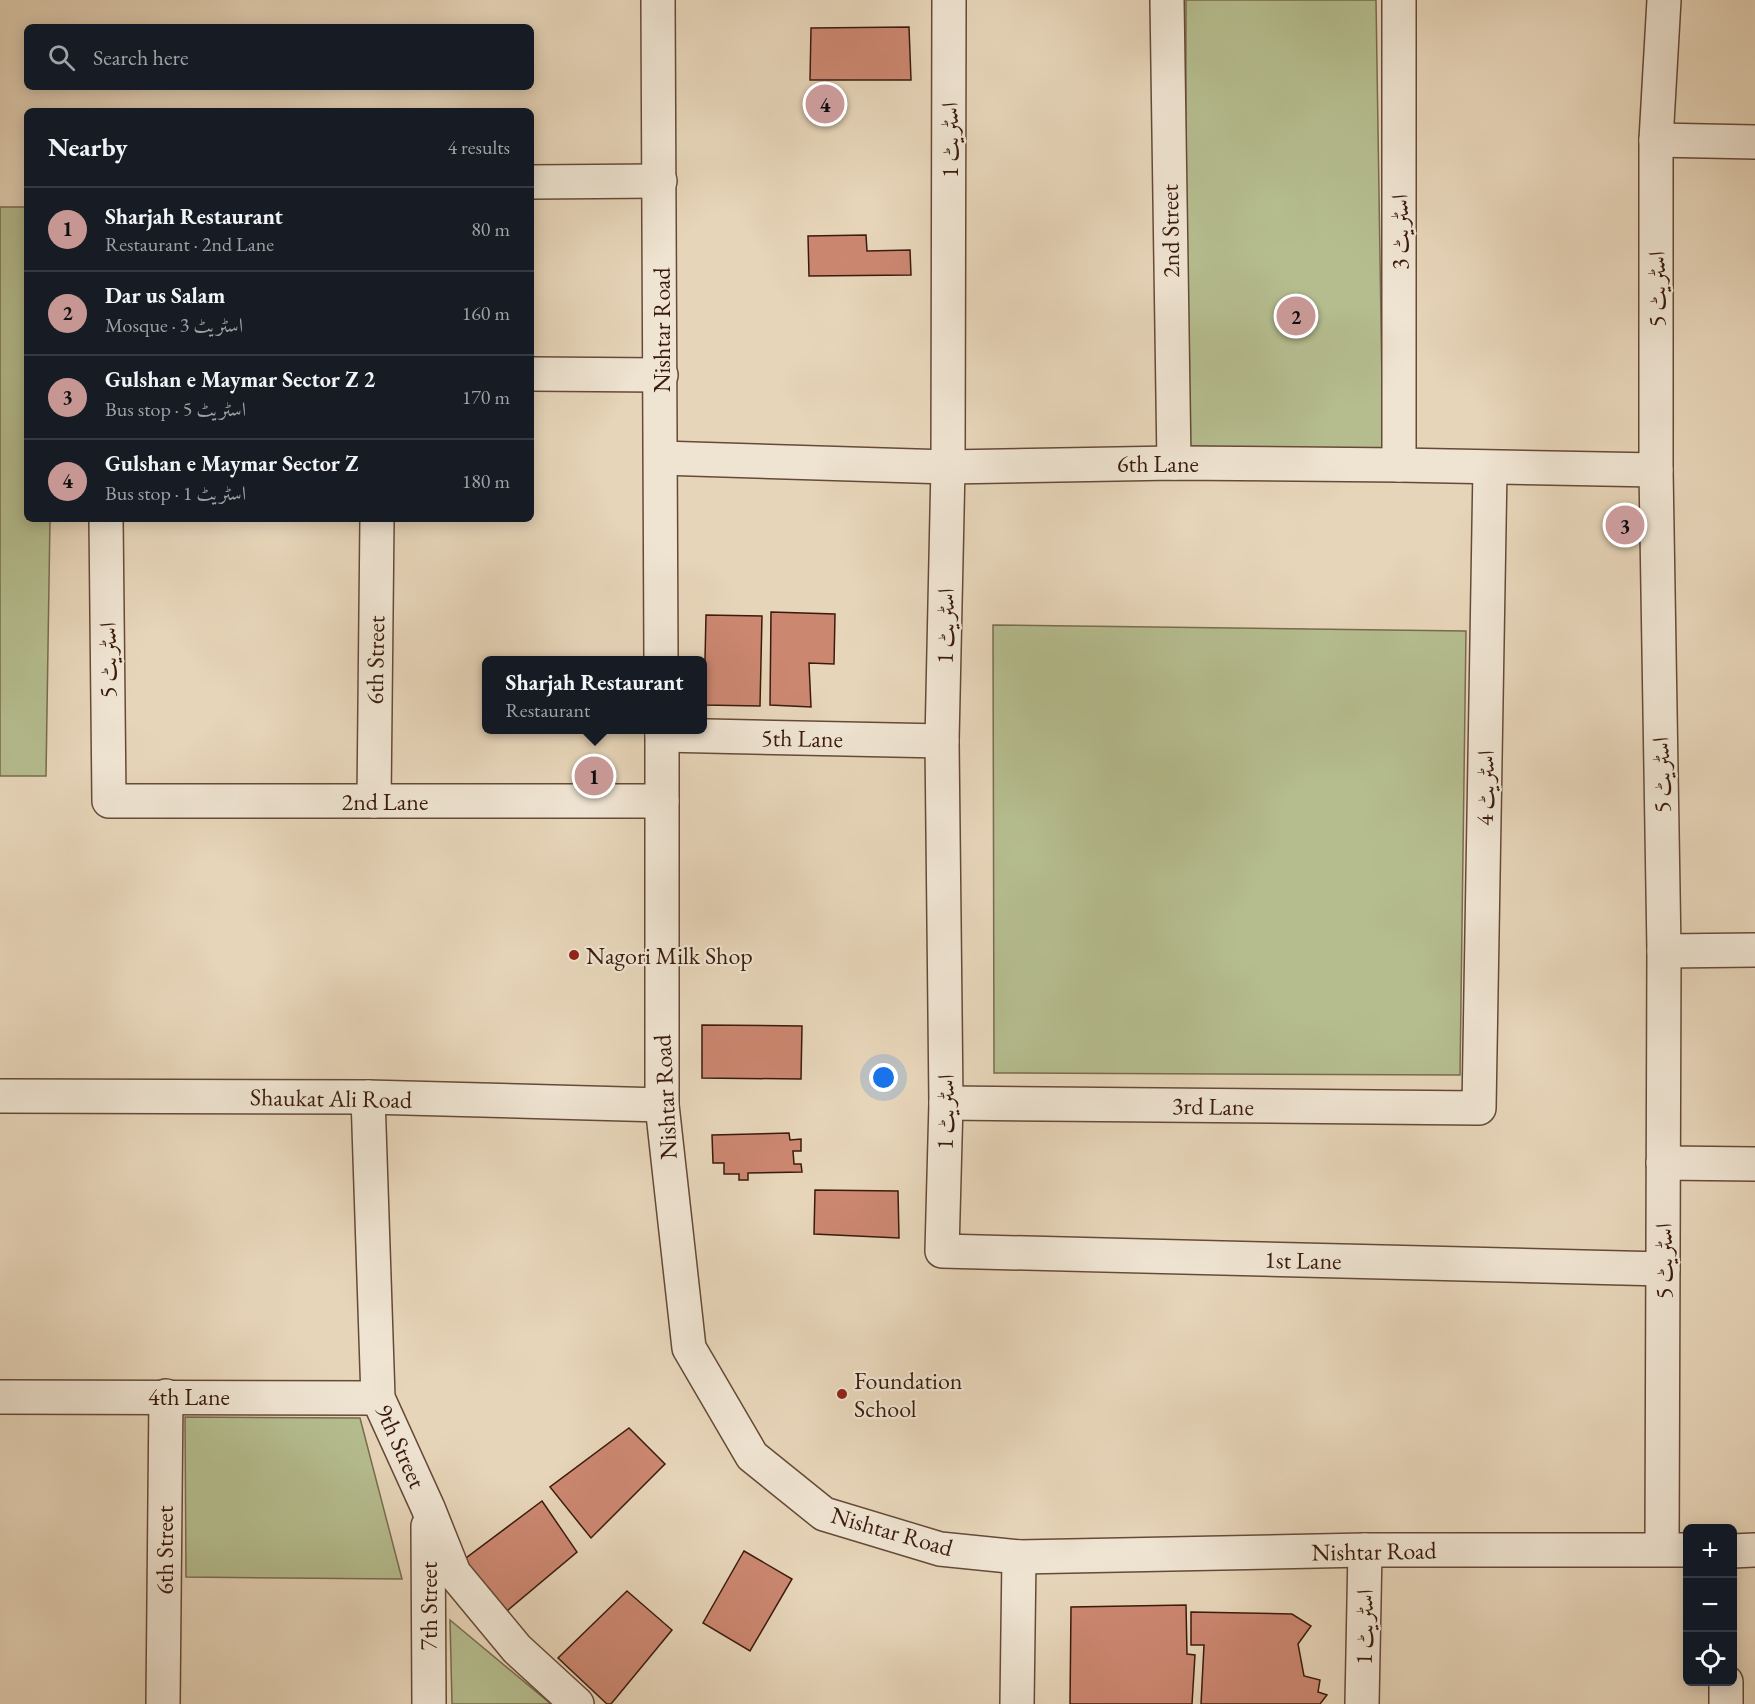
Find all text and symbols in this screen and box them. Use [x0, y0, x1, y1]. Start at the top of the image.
search box [24, 24, 534, 90]
icon: search [45, 41, 78, 74]
text: Search here [93, 43, 188, 72]
pin: 4 [806, 82, 844, 126]
street label: اسٹریٹ 1 [934, 102, 965, 178]
text: Nearby [48, 130, 128, 164]
text: 4 results [447, 134, 510, 160]
street label: 2nd Street [1154, 183, 1186, 278]
street label: اسٹریٹ 3 [1384, 194, 1415, 270]
text: Sharjah Restaurant [105, 202, 283, 231]
text: 1 [62, 216, 73, 242]
text: 80 m [471, 216, 510, 242]
text: Restaurant · 2nd Lane [105, 231, 274, 257]
street label: اسٹریٹ 5 [1641, 251, 1672, 327]
street label: Nishtar Road [646, 267, 677, 393]
text: Dar us Salam [105, 281, 225, 310]
pin: 2 [1276, 294, 1316, 338]
text: 2 [62, 300, 73, 326]
text: 160 m [462, 300, 510, 326]
text: Mosque · اسٹریٹ 3 [105, 312, 243, 338]
text: Gulshan e Maymar Sector Z 2 [105, 365, 375, 394]
text: 3 [62, 384, 73, 410]
text: 170 m [462, 384, 510, 410]
text: Bus stop · اسٹریٹ 5 [105, 396, 246, 422]
street label: 6th Lane [1117, 448, 1199, 479]
text: Gulshan e Maymar Sector Z [105, 449, 358, 478]
text: 4 [62, 468, 73, 494]
text: 180 m [462, 468, 510, 494]
text: Bus stop · اسٹریٹ 1 [105, 480, 246, 506]
pin: 3 [1606, 502, 1644, 548]
street label: اسٹریٹ 1 [929, 588, 961, 664]
street label: 6th Street [359, 615, 391, 705]
street label: اسٹریٹ 5 [92, 622, 123, 698]
popup [482, 656, 707, 734]
text: Sharjah Restaurant [506, 668, 683, 697]
text: Restaurant [506, 697, 590, 723]
street label: 5th Lane [761, 722, 843, 754]
street label: اسٹریٹ 5 [1645, 737, 1677, 813]
street label: اسٹریٹ 4 [1469, 750, 1501, 826]
pin: 1 [574, 754, 614, 798]
street label: 2nd Lane [342, 786, 428, 817]
place label: Nagori Milk Shop [586, 940, 753, 971]
marker: Nagori Milk Shop [567, 948, 581, 962]
street label: Nishtar Road [646, 1033, 684, 1160]
your location [869, 1063, 898, 1092]
street label: اسٹریٹ 1 [929, 1074, 961, 1150]
street label: Shaukat Ali Road [250, 1081, 413, 1115]
street label: 3rd Lane [1172, 1090, 1254, 1122]
street label: اسٹریٹ 5 [1648, 1223, 1679, 1299]
street label: 1st Lane [1264, 1244, 1342, 1276]
place label: Foundation School [854, 1365, 963, 1424]
street label: 4th Lane [148, 1381, 230, 1412]
marker: Foundation School [835, 1387, 849, 1401]
street label: 9th Street [369, 1399, 433, 1493]
street label: Nishtar Road [828, 1499, 957, 1563]
street label: 6th Street [149, 1505, 180, 1594]
map controls [1683, 1524, 1737, 1686]
button: + [1683, 1524, 1737, 1578]
street label: Nishtar Road [1311, 1534, 1438, 1568]
street label: 7th Street [413, 1561, 444, 1650]
button: − [1683, 1578, 1737, 1632]
street label: اسٹریٹ 1 [1348, 1589, 1380, 1665]
button: locate [1683, 1632, 1737, 1686]

